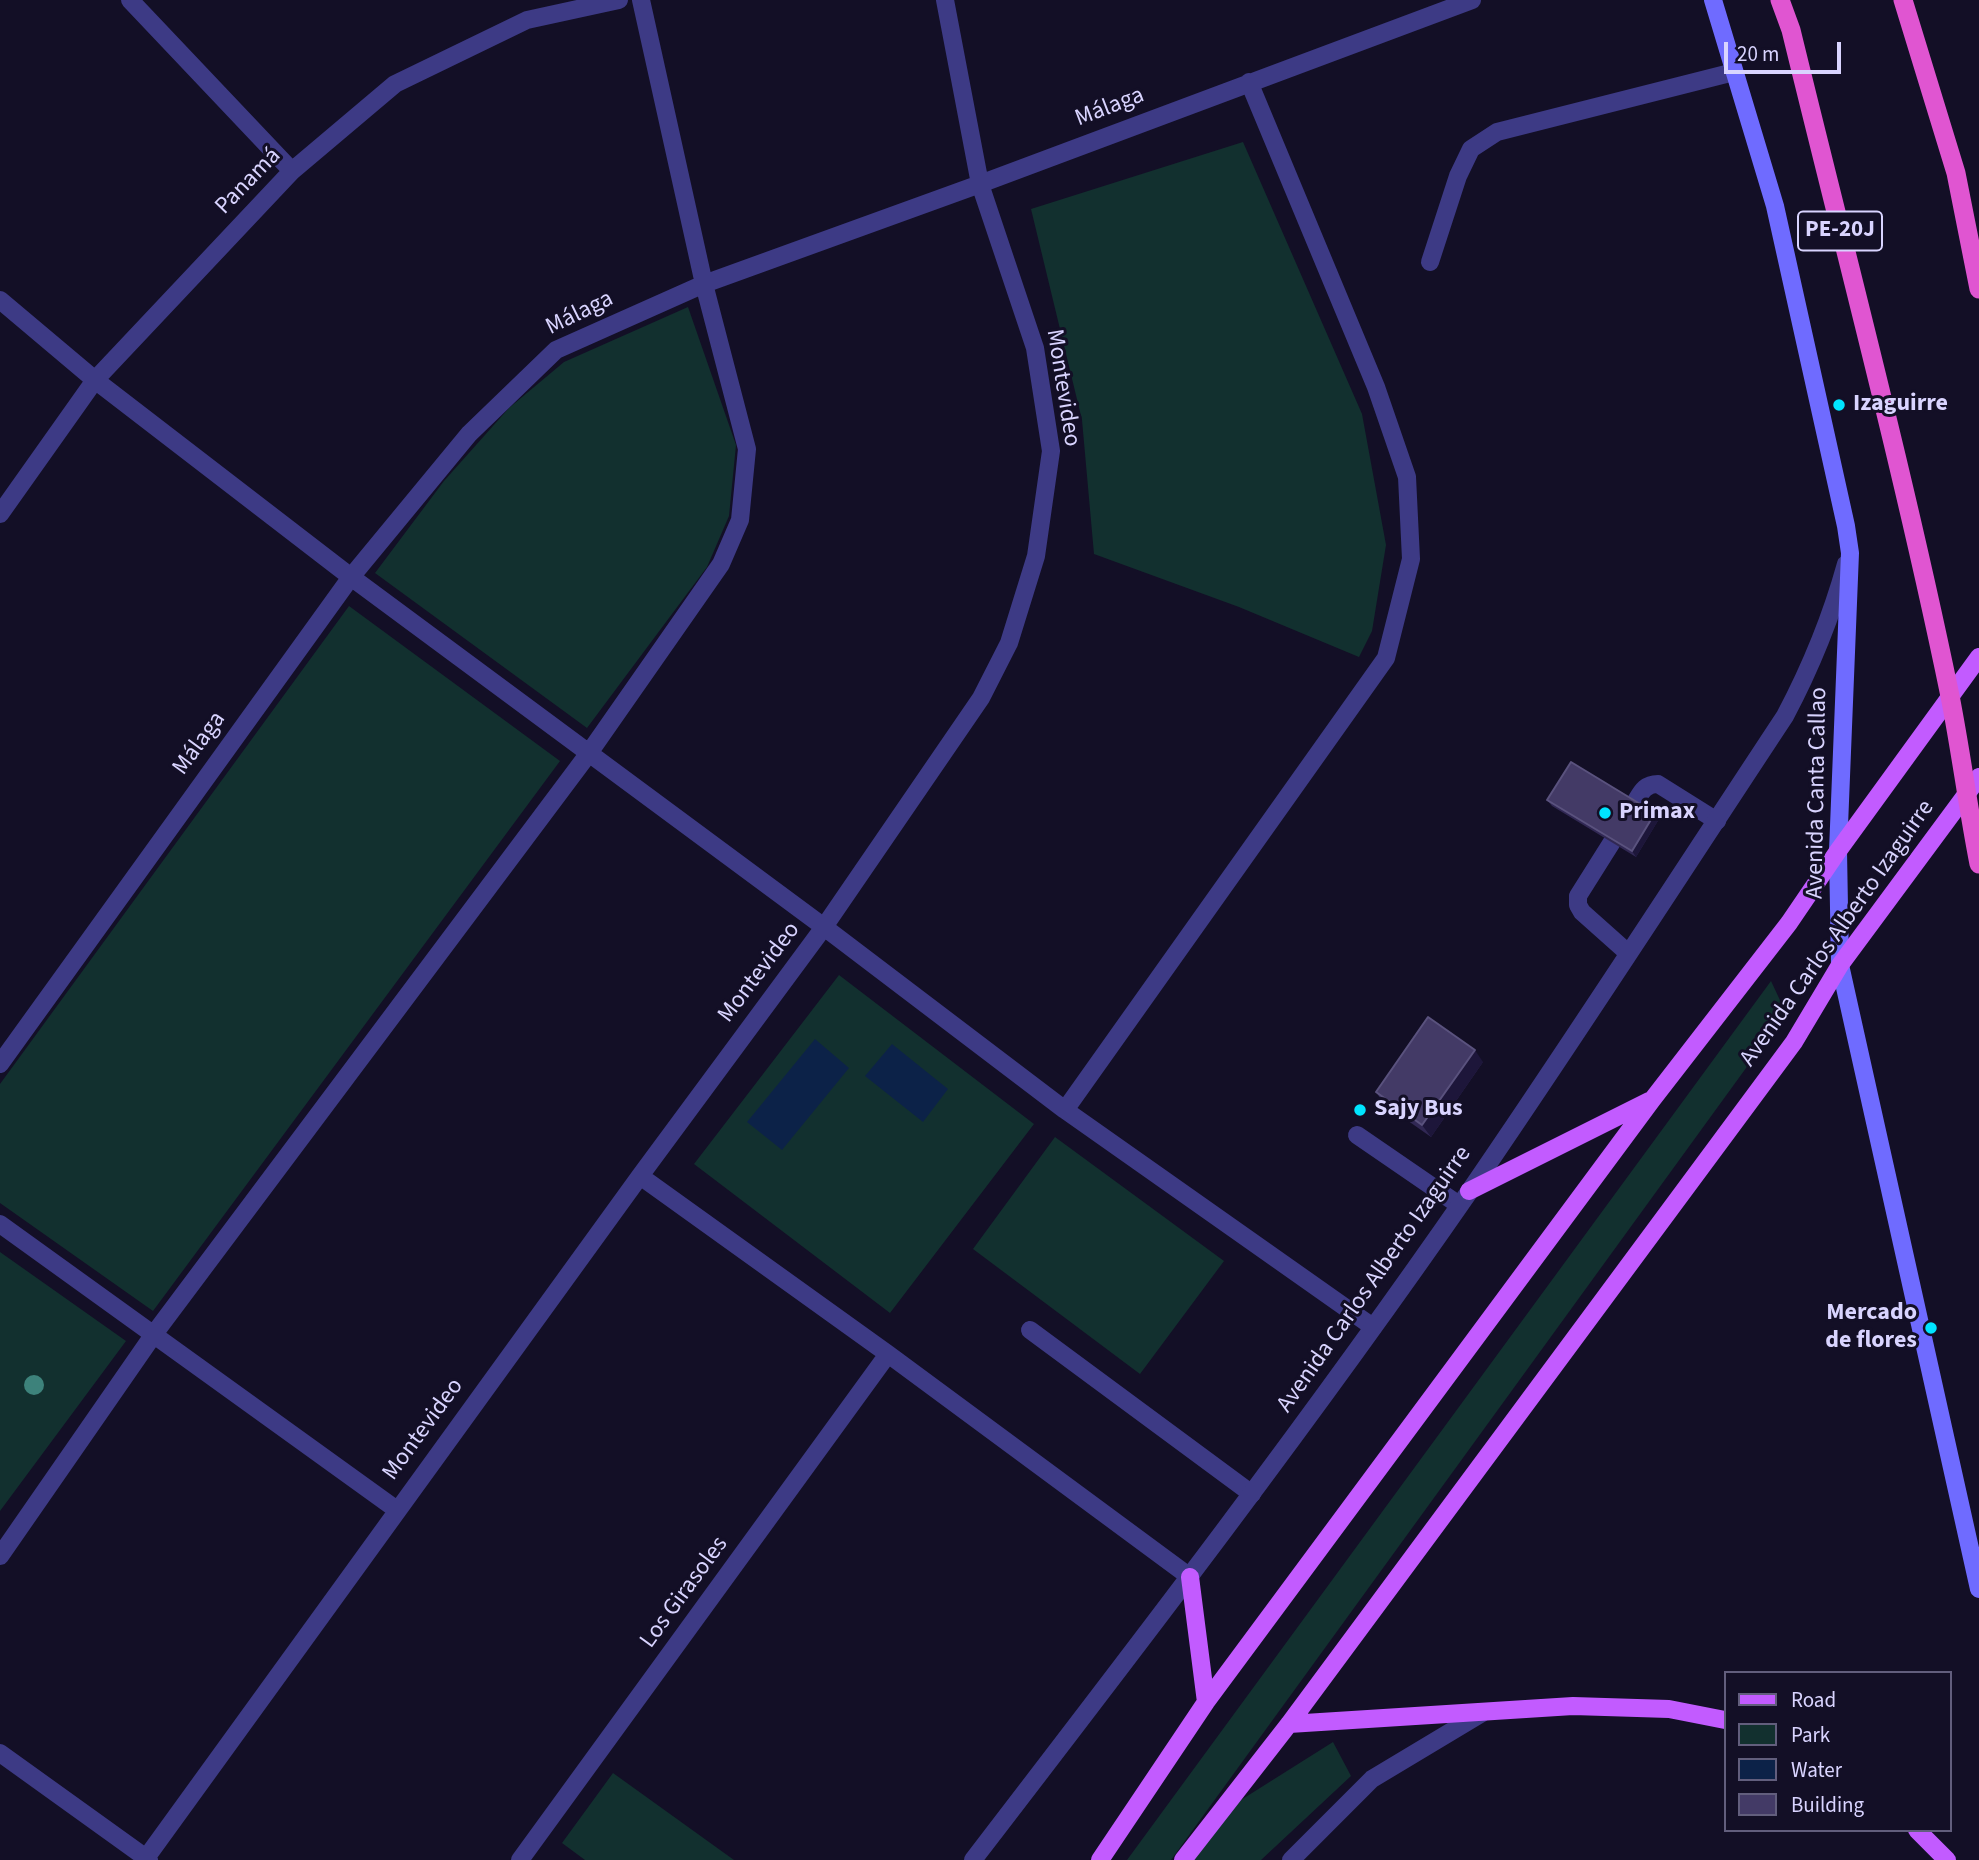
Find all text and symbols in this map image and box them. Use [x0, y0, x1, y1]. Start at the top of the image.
scale bar [1727, 28, 1844, 72]
text: 20 m [1737, 39, 1779, 69]
street label: Málaga [1071, 82, 1149, 134]
street label: Panamá [210, 143, 288, 221]
road number: PE-20J [1798, 212, 1882, 250]
street label: Málaga [542, 285, 618, 343]
street label: Montevideo [1038, 327, 1086, 449]
place label: Izaguirre [1853, 391, 1948, 419]
marker: Izaguirre [1831, 397, 1847, 413]
street label: Avenida Canta Callao [1802, 687, 1834, 899]
street label: Málaga [167, 707, 233, 781]
street label: Avenida Carlos Alberto Izaguirre [1735, 795, 1941, 1073]
place label: Primax [1619, 799, 1695, 827]
marker: Primax [1597, 805, 1613, 821]
street label: Montevideo [713, 917, 807, 1029]
place label: Sajy Bus [1374, 1096, 1463, 1124]
marker: Sajy Bus [1352, 1102, 1368, 1118]
street label: Avenida Carlos Alberto Izaguirre [1272, 1141, 1478, 1419]
place label: Mercado de flores [1825, 1300, 1917, 1356]
marker: Mercado de flores [1923, 1320, 1939, 1336]
street label: Montevideo [377, 1374, 471, 1486]
street label: Los Girasoles [635, 1532, 735, 1654]
legend [1724, 1671, 1951, 1832]
text: Road [1791, 1685, 1836, 1715]
text: Park [1791, 1720, 1830, 1750]
text: Water [1791, 1755, 1842, 1785]
text: Building [1791, 1790, 1864, 1820]

